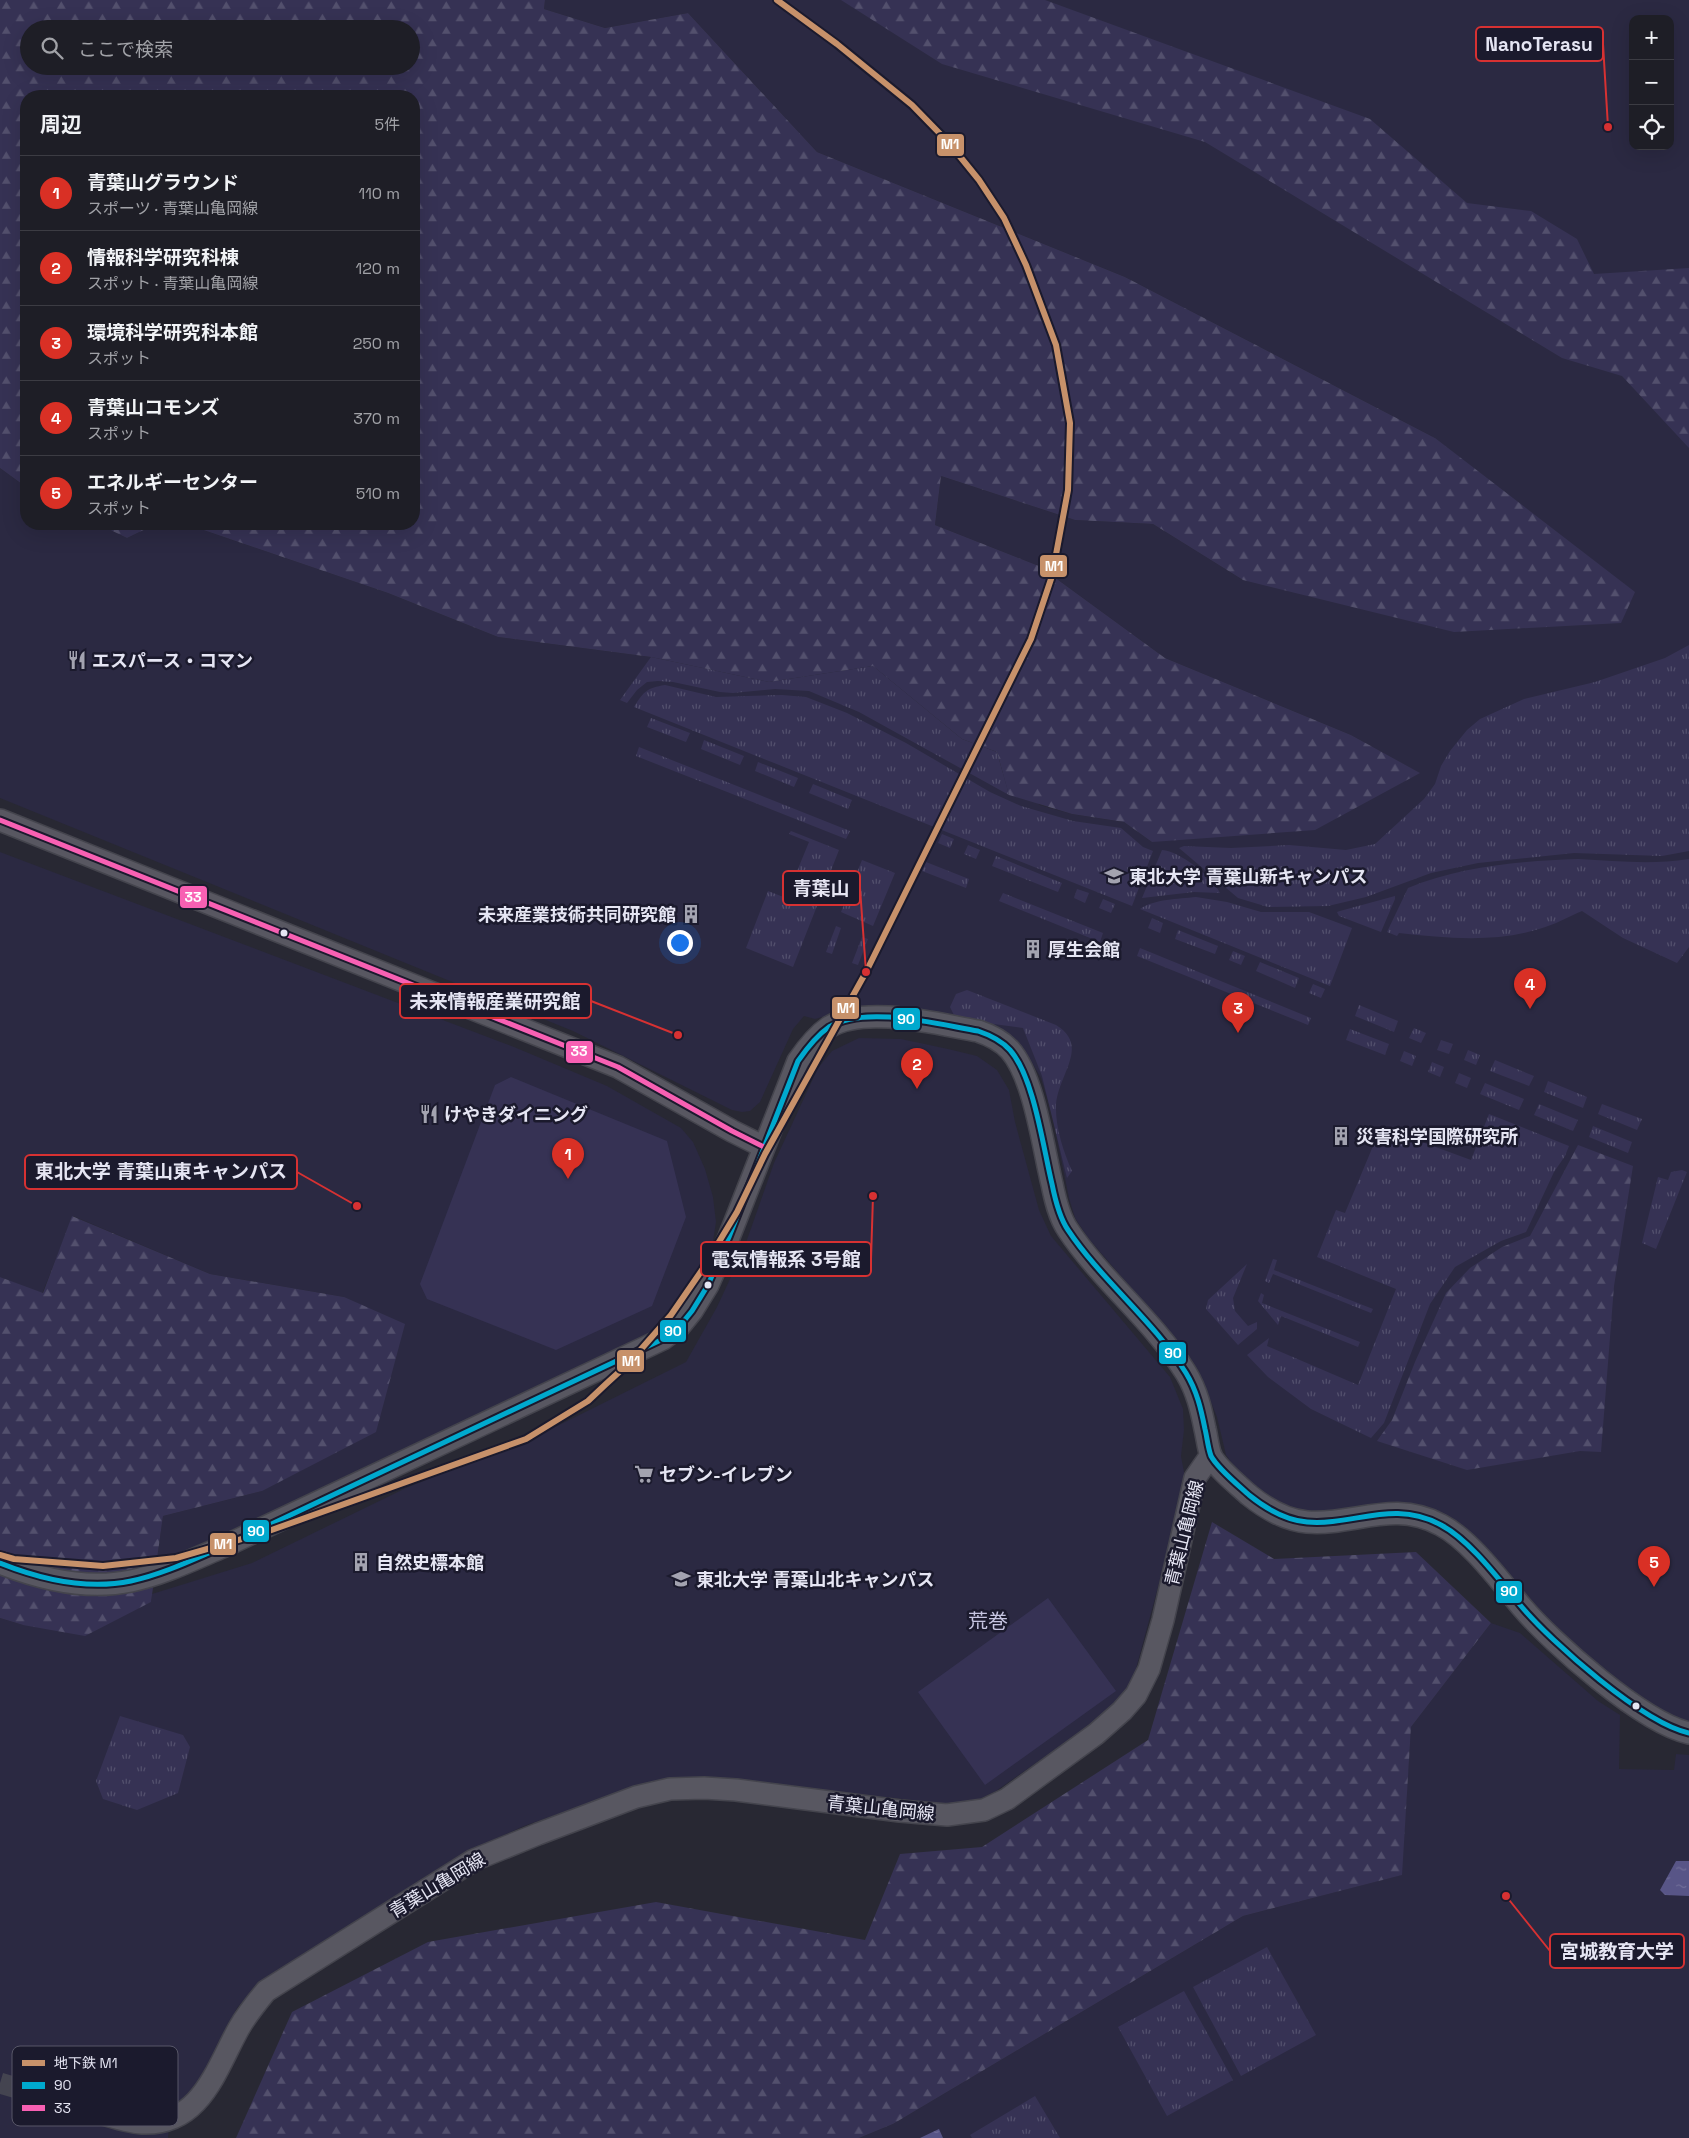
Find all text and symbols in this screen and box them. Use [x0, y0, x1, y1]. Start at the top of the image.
map controls [1629, 15, 1674, 150]
button: + [1629, 15, 1674, 60]
search box [20, 20, 420, 75]
callout: NanoTerasu [1476, 27, 1603, 61]
text: NanoTerasu [1485, 32, 1593, 57]
icon: search [38, 34, 66, 62]
text: ここで検索 [78, 37, 173, 62]
button: − [1629, 60, 1674, 105]
button: locate [1629, 105, 1674, 150]
text: 周辺 [40, 111, 82, 138]
text: 5件 [374, 114, 400, 135]
line badge: M1 [936, 133, 965, 157]
text: M1 [941, 135, 959, 153]
text: 青葉山グラウンド [87, 170, 239, 195]
text: 1 [52, 183, 60, 204]
text: 110 m [358, 183, 400, 204]
text: スポーツ · 青葉山亀岡線 [87, 198, 258, 219]
text: 情報科学研究科棟 [87, 245, 239, 270]
text: 2 [51, 258, 61, 279]
text: 120 m [356, 258, 400, 279]
text: スポット · 青葉山亀岡線 [87, 273, 258, 294]
text: 環境科学研究科本館 [87, 320, 258, 345]
text: 3 [51, 333, 61, 354]
text: 250 m [353, 333, 400, 354]
text: スポット [87, 348, 151, 369]
text: 青葉山コモンズ [87, 395, 220, 420]
text: 4 [51, 408, 61, 429]
text: 370 m [353, 408, 400, 429]
text: スポット [87, 423, 151, 444]
text: エネルギーセンター [87, 470, 258, 495]
text: 5 [51, 483, 61, 504]
text: 510 m [356, 483, 400, 504]
text: スポット [87, 498, 151, 519]
line badge: M1 [1039, 554, 1068, 578]
text: M1 [1045, 557, 1063, 575]
restaurant icon: エスパース・コマン [66, 649, 88, 671]
place label: エスパース・コマン [92, 649, 253, 672]
school or university icon: 東北大学 青葉山新キャンパス [1103, 865, 1125, 887]
place label: 東北大学 青葉山新キャンパス [1129, 865, 1368, 888]
callout: 青葉山 [783, 871, 860, 905]
text: 青葉山 [792, 876, 850, 901]
line badge: 33 [179, 885, 208, 909]
text: 33 [184, 888, 202, 906]
place label: 未来産業技術共同研究館 [478, 903, 676, 926]
building icon: 未来産業技術共同研究館 [680, 903, 702, 925]
unlabelled marker [279, 928, 289, 938]
your location [667, 930, 693, 956]
building icon: 厚生会館 [1022, 938, 1044, 960]
place label: 厚生会館 [1048, 938, 1120, 961]
pin: 4 [1514, 968, 1546, 1009]
callout: 未来情報産業研究館 [400, 984, 591, 1018]
text: 未来情報産業研究館 [409, 989, 581, 1014]
pin: 3 [1222, 992, 1254, 1033]
line badge: M1 [831, 996, 860, 1020]
text: M1 [837, 999, 855, 1017]
line badge: 90 [892, 1007, 921, 1031]
text: 90 [897, 1010, 915, 1028]
line badge: 33 [565, 1040, 594, 1064]
text: 33 [570, 1042, 588, 1060]
pin: 2 [901, 1048, 933, 1089]
restaurant icon: けやきダイニング [418, 1103, 440, 1125]
place label: けやきダイニング [444, 1103, 588, 1126]
building icon: 災害科学国際研究所 [1330, 1125, 1352, 1147]
place label: 災害科学国際研究所 [1356, 1125, 1518, 1148]
pin: 1 [552, 1138, 584, 1179]
callout: 東北大学 青葉山東キャンパス [25, 1155, 297, 1189]
text: 東北大学 青葉山東キャンパス [35, 1159, 287, 1184]
callout: 電気情報系 3号館 [701, 1242, 871, 1276]
text: 電気情報系 3号館 [711, 1247, 861, 1272]
unlabelled marker [703, 1280, 713, 1290]
line badge: 90 [659, 1319, 687, 1343]
text: 90 [664, 1322, 682, 1340]
line badge: 90 [1158, 1341, 1187, 1365]
text: 90 [1164, 1344, 1182, 1362]
line badge: M1 [616, 1349, 645, 1373]
text: M1 [622, 1352, 640, 1370]
supermarket icon: セブン-イレブン [633, 1463, 655, 1485]
place label: セブン-イレブン [659, 1463, 793, 1486]
street label: 青葉山亀岡線 [1160, 1478, 1208, 1588]
line badge: 90 [242, 1519, 270, 1543]
text: 90 [247, 1522, 265, 1540]
line badge: M1 [209, 1532, 237, 1556]
text: M1 [214, 1535, 232, 1553]
pin: 5 [1638, 1546, 1670, 1587]
building icon: 自然史標本館 [350, 1551, 372, 1573]
place label: 自然史標本館 [376, 1551, 484, 1574]
school or university icon: 東北大学 青葉山北キャンパス [670, 1568, 692, 1590]
place label: 東北大学 青葉山北キャンパス [696, 1568, 935, 1591]
line badge: 90 [1495, 1580, 1523, 1604]
text: 90 [1500, 1582, 1518, 1600]
district label: 荒巻 [968, 1608, 1008, 1634]
unlabelled marker [1631, 1701, 1641, 1711]
street label: 青葉山亀岡線 [826, 1791, 936, 1825]
street label: 青葉山亀岡線 [385, 1847, 489, 1923]
callout: 宮城教育大学 [1550, 1934, 1684, 1968]
text: 宮城教育大学 [1560, 1939, 1674, 1964]
legend [12, 2046, 178, 2126]
text: 地下鉄 M1 [54, 2054, 118, 2072]
text: 90 [54, 2076, 72, 2094]
text: 33 [54, 2099, 71, 2117]

